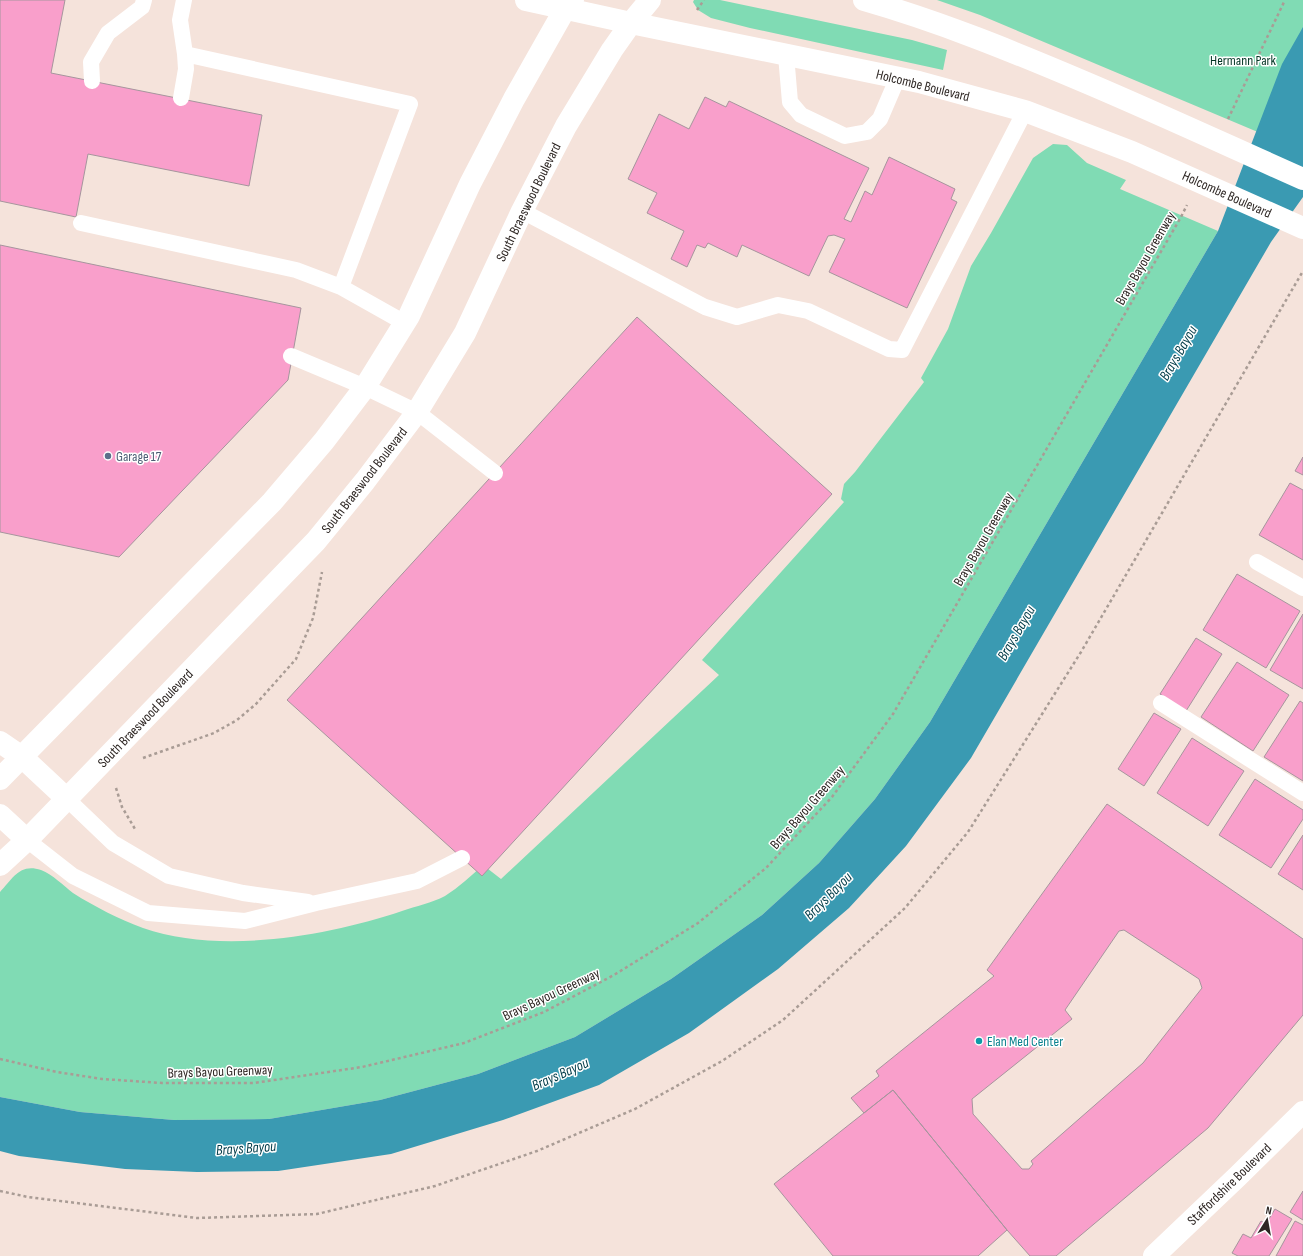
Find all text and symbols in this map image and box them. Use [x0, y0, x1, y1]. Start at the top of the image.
park label: Hermann Park [1210, 52, 1277, 69]
street label: Holcombe Boulevard [874, 66, 972, 105]
street label: South Braeswood Boulevard [492, 140, 565, 264]
street label: Holcombe Boulevard [1180, 167, 1274, 222]
street label: Brays Bayou Greenway [1112, 208, 1179, 308]
water label: Brays Bayou [1155, 322, 1202, 384]
street label: South Braeswood Boulevard [318, 424, 411, 537]
place label: Garage 17 [116, 448, 162, 465]
marker: Garage 17 [103, 451, 113, 461]
street label: Brays Bayou Greenway [950, 489, 1017, 589]
water label: Brays Bayou [993, 602, 1040, 664]
street label: South Braeswood Boulevard [94, 666, 197, 771]
street label: Brays Bayou Greenway [766, 762, 849, 853]
water label: Brays Bayou [800, 868, 857, 924]
street label: Brays Bayou Greenway [500, 964, 603, 1024]
place label: Elan Med Center [987, 1033, 1063, 1050]
marker: Elan Med Center [974, 1036, 984, 1046]
water label: Brays Bayou [529, 1053, 592, 1095]
street label: Brays Bayou Greenway [167, 1061, 273, 1082]
water label: Brays Bayou [215, 1137, 278, 1160]
street label: Staffordshire Boulevard [1184, 1140, 1275, 1229]
north arrow [1247, 1200, 1287, 1240]
text: N [1265, 1204, 1273, 1218]

